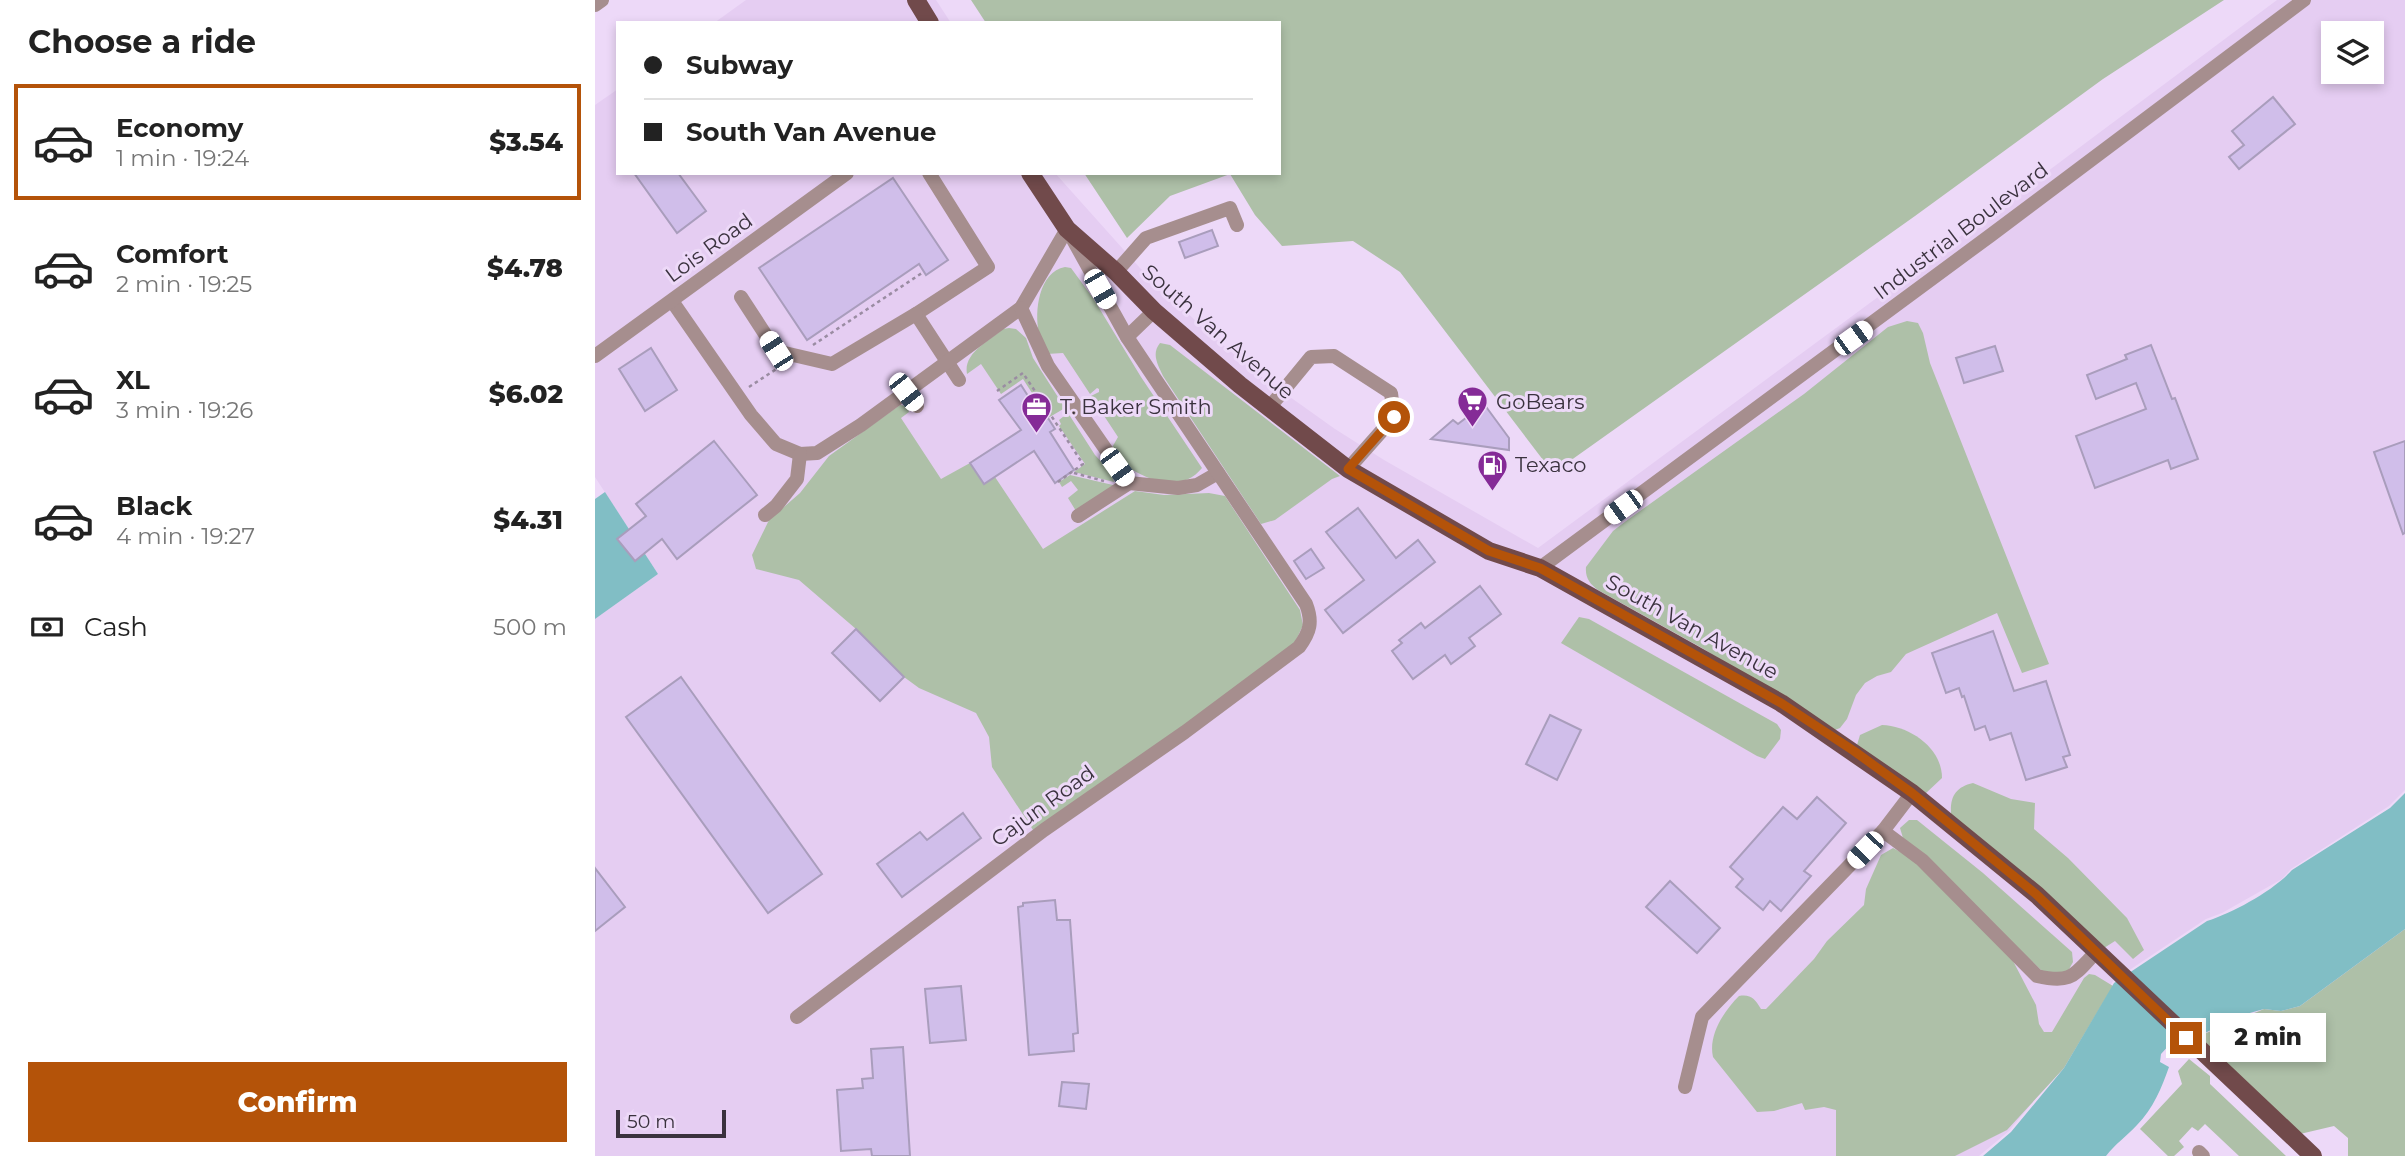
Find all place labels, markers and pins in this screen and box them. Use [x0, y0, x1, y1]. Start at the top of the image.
supermarket icon: GoBears [1456, 385, 1490, 429]
place label: GoBears [1496, 389, 1585, 414]
office icon: T. Baker Smith [1020, 390, 1054, 434]
place label: T. Baker Smith [1060, 394, 1212, 419]
fuel station icon: Texaco [1475, 448, 1509, 492]
place label: Texaco [1515, 452, 1586, 477]

